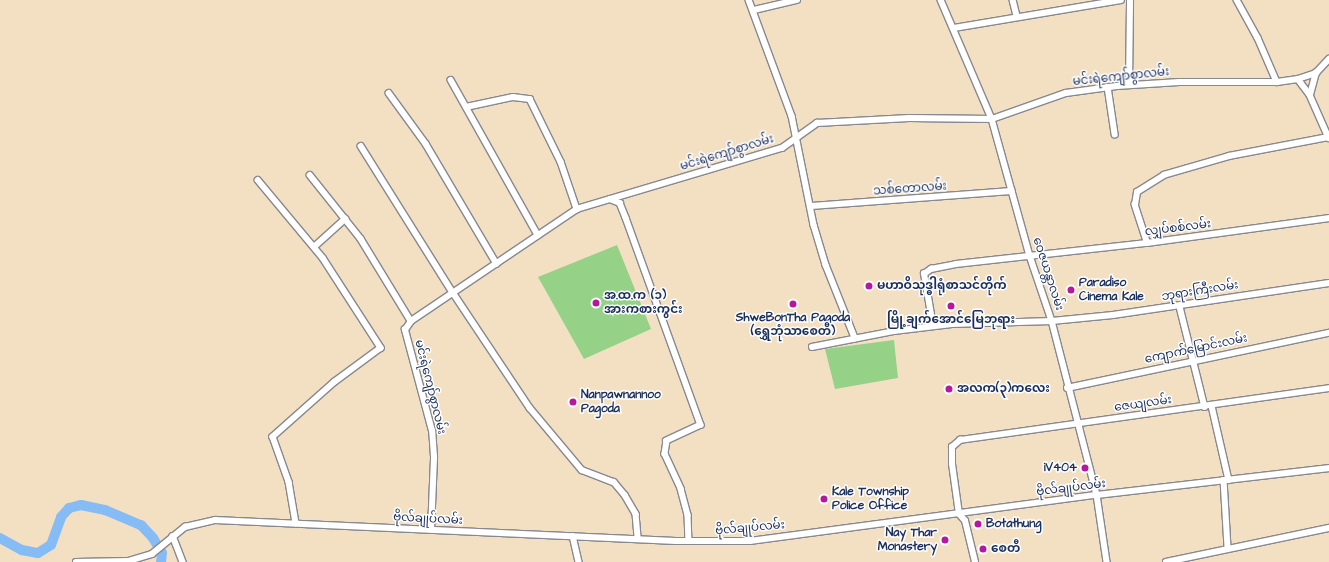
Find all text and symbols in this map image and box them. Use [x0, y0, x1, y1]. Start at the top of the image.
street label: မင်းရဲကျော်စွာလမ်း [1072, 65, 1170, 89]
street label: မင်းရဲကျော်စွာလမ်း [678, 132, 776, 174]
street label: သစ်တောလမ်း [873, 179, 947, 199]
street label: လျှပ်စစ်လမ်း [1144, 217, 1212, 239]
street label: ဝေဇယန္တာလမ်း [1029, 236, 1067, 312]
place label: Paradiso Cinema Kale [1079, 276, 1144, 304]
street label: ဘုရားကြီးလမ်း [1161, 278, 1239, 304]
place label: မဟာဝိသုဒ္ဓါရုံစာသင်တိုက် [877, 279, 1007, 293]
marker: မဟာဝိသုဒ္ဓါရုံစာသင်တိုက် [864, 281, 874, 291]
marker: Paradiso Cinema Kale [1066, 285, 1076, 295]
place label: အ.ထ.က (၁) အားကစားကွင်း [604, 289, 683, 317]
marker: အ.ထ.က (၁) အားကစားကွင်း [591, 298, 601, 308]
marker: ShweBonTha Pagoda (ရွှေဘုံသာစေတီ) [788, 299, 798, 309]
marker: မြို့ချက်အောင်မြေဘုရား [946, 301, 956, 311]
place label: ShweBonTha Pagoda (ရွှေဘုံသာစေတီ) [736, 311, 850, 339]
place label: မြို့ချက်အောင်မြေဘုရား [887, 313, 1015, 327]
street label: ကျောက်မြောင်းလမ်း [1143, 331, 1249, 367]
street label: မင်းရဲကျော်စွာလမ်း [411, 338, 449, 436]
place label: အလက(၃)ကလေး [957, 382, 1050, 396]
marker: အလက(၃)ကလေး [944, 384, 954, 394]
place label: Nanpawnannoo Pagoda [581, 388, 661, 416]
street label: ဇေယျလမ်း [1113, 393, 1173, 415]
marker: Nanpawnannoo Pagoda [568, 397, 578, 407]
place label: iV404 [1044, 461, 1077, 475]
marker: iV404 [1080, 463, 1090, 473]
street label: ဗိုလ်ချုပ်လမ်း [1035, 477, 1107, 499]
place label: Kale Township Police Office [832, 485, 909, 513]
marker: Kale Township Police Office [819, 494, 829, 504]
street label: ဗိုလ်ချုပ်လမ်း [393, 510, 463, 528]
place label: Botathung [986, 517, 1041, 531]
street label: ဗိုလ်ချုပ်လမ်း [715, 518, 785, 538]
marker: Botathung [973, 519, 983, 529]
place label: Nay Thar Monastery [878, 526, 937, 554]
marker: Nay Thar Monastery [940, 535, 950, 545]
place label: စေတီ [991, 542, 1020, 556]
marker: စေတီ [978, 544, 988, 554]

